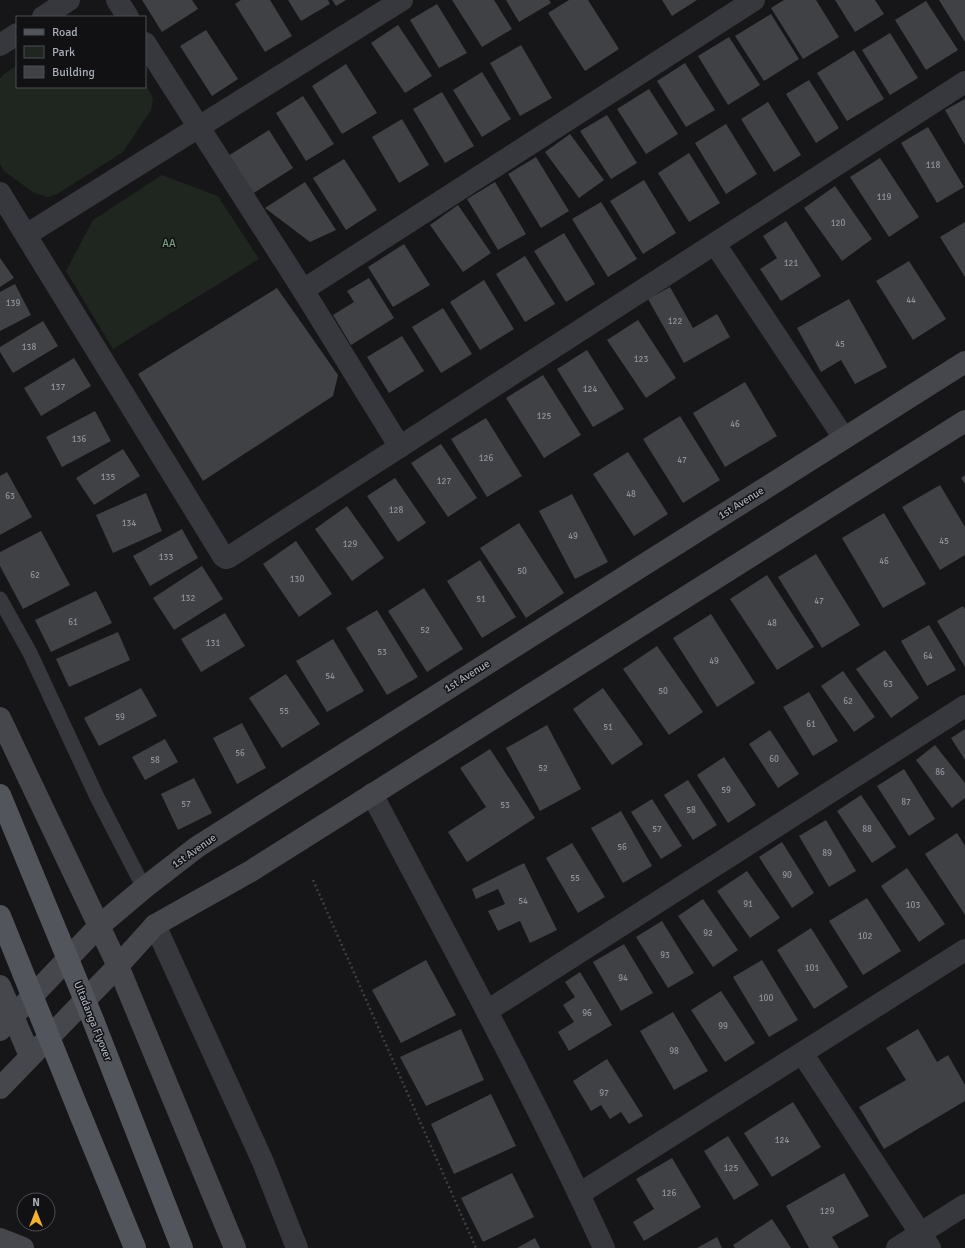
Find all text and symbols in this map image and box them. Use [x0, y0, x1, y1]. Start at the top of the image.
legend [16, 16, 146, 88]
text: Road [52, 25, 78, 40]
text: Park [52, 45, 75, 60]
text: Building [52, 65, 95, 80]
house number: 118 [926, 160, 940, 171]
house number: 119 [877, 192, 891, 203]
house number: 120 [831, 218, 845, 229]
park label: AA [162, 237, 176, 250]
house number: 121 [784, 258, 798, 269]
house number: 44 [906, 295, 916, 306]
house number: 139 [6, 298, 20, 309]
house number: 122 [668, 316, 682, 327]
house number: 45 [835, 339, 845, 350]
house number: 138 [22, 342, 36, 353]
house number: 123 [634, 354, 648, 365]
house number: 137 [51, 382, 65, 393]
house number: 124 [583, 384, 597, 395]
house number: 125 [537, 411, 551, 422]
house number: 46 [730, 419, 740, 430]
house number: 136 [72, 434, 86, 445]
house number: 126 [479, 453, 493, 464]
house number: 47 [677, 455, 687, 466]
house number: 135 [101, 472, 115, 483]
house number: 127 [437, 476, 451, 487]
street label: 1st Avenue [716, 484, 766, 522]
house number: 48 [626, 489, 636, 500]
house number: 63 [5, 491, 15, 502]
house number: 128 [389, 505, 403, 516]
house number: 134 [122, 518, 136, 529]
house number: 49 [568, 531, 578, 542]
house number: 45 [939, 536, 949, 547]
house number: 129 [343, 539, 357, 550]
house number: 133 [159, 552, 173, 563]
house number: 46 [879, 556, 889, 567]
house number: 50 [517, 566, 527, 577]
house number: 62 [30, 570, 40, 581]
house number: 130 [290, 574, 304, 585]
house number: 132 [181, 593, 195, 604]
house number: 51 [476, 594, 486, 605]
house number: 47 [814, 596, 824, 607]
house number: 61 [68, 617, 78, 628]
house number: 48 [767, 618, 777, 629]
house number: 52 [420, 625, 430, 636]
house number: 131 [206, 638, 220, 649]
house number: 53 [377, 647, 387, 658]
house number: 64 [923, 651, 933, 662]
house number: 49 [709, 656, 719, 667]
street label: 1st Avenue [442, 657, 492, 695]
house number: 54 [325, 671, 335, 682]
house number: 63 [883, 679, 893, 690]
house number: 50 [658, 686, 668, 697]
house number: 62 [843, 696, 853, 707]
house number: 55 [279, 706, 289, 717]
house number: 59 [115, 712, 125, 723]
house number: 61 [806, 719, 816, 730]
house number: 51 [603, 722, 613, 733]
house number: 56 [235, 748, 245, 759]
house number: 60 [769, 754, 779, 765]
house number: 58 [150, 755, 160, 766]
house number: 52 [538, 763, 548, 774]
house number: 86 [935, 767, 945, 778]
house number: 59 [721, 785, 731, 796]
house number: 87 [901, 797, 911, 808]
house number: 57 [181, 799, 191, 810]
house number: 53 [500, 800, 510, 811]
house number: 58 [686, 805, 696, 816]
house number: 57 [652, 824, 662, 835]
house number: 88 [862, 824, 872, 835]
street label: 1st Avenue [169, 831, 219, 871]
house number: 56 [617, 842, 627, 853]
house number: 89 [822, 848, 832, 859]
house number: 90 [782, 870, 792, 881]
house number: 55 [570, 873, 580, 884]
house number: 54 [518, 896, 528, 907]
house number: 91 [743, 899, 753, 910]
house number: 103 [906, 900, 920, 911]
house number: 92 [703, 928, 713, 939]
house number: 102 [858, 931, 872, 942]
house number: 93 [660, 950, 670, 961]
house number: 101 [805, 963, 819, 974]
house number: 94 [618, 973, 628, 984]
street label: Ultadanga Flyover [71, 979, 115, 1063]
house number: 100 [759, 993, 773, 1004]
house number: 96 [582, 1008, 592, 1019]
house number: 99 [718, 1021, 728, 1032]
house number: 98 [669, 1046, 679, 1057]
house number: 97 [599, 1088, 609, 1099]
house number: 124 [775, 1135, 789, 1146]
house number: 125 [724, 1163, 738, 1174]
house number: 126 [662, 1188, 676, 1199]
north arrow [16, 1192, 56, 1232]
text: N [32, 1196, 40, 1209]
house number: 129 [820, 1206, 834, 1217]

